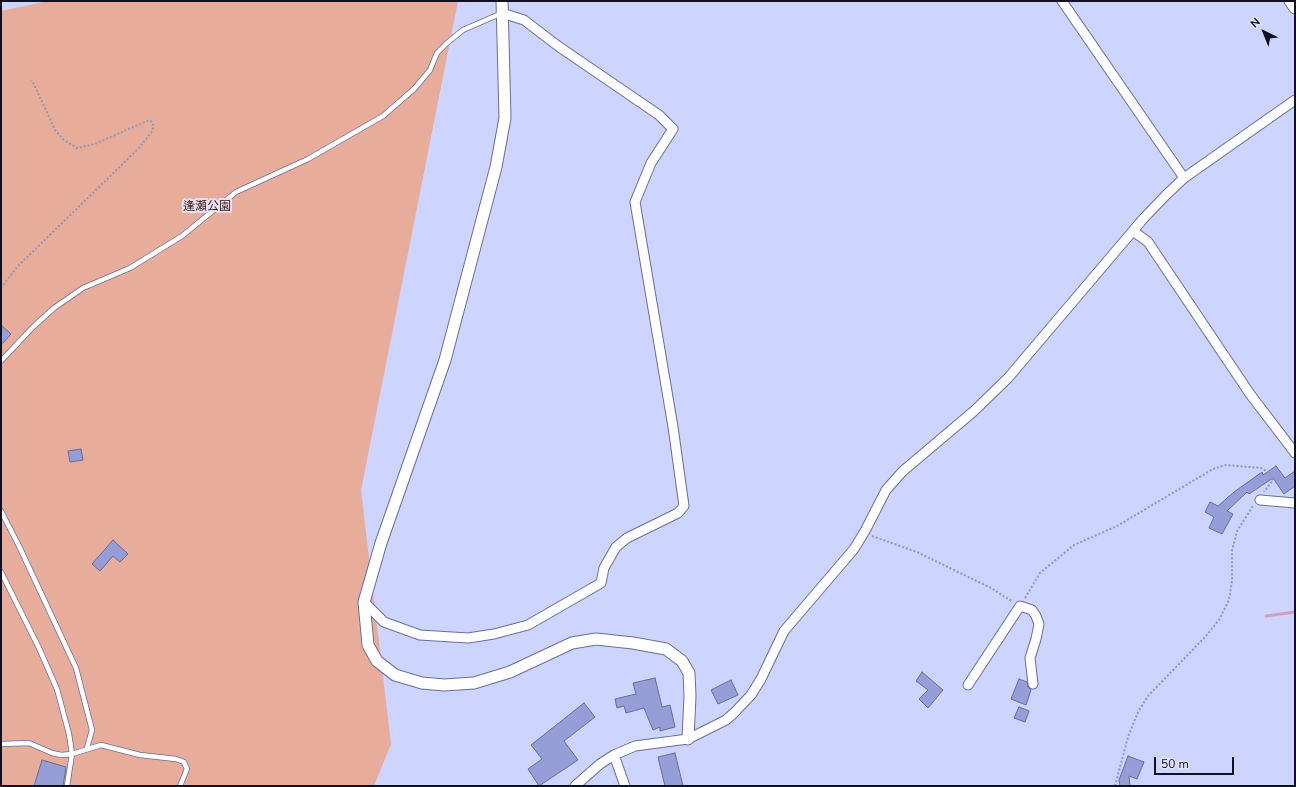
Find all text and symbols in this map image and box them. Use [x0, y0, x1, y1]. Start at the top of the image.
north arrow [1244, 12, 1284, 52]
text: N [1247, 15, 1264, 31]
park label: 逢瀬公園 [183, 200, 231, 214]
scale bar [1156, 749, 1236, 775]
text: 50 m [1161, 756, 1189, 772]

